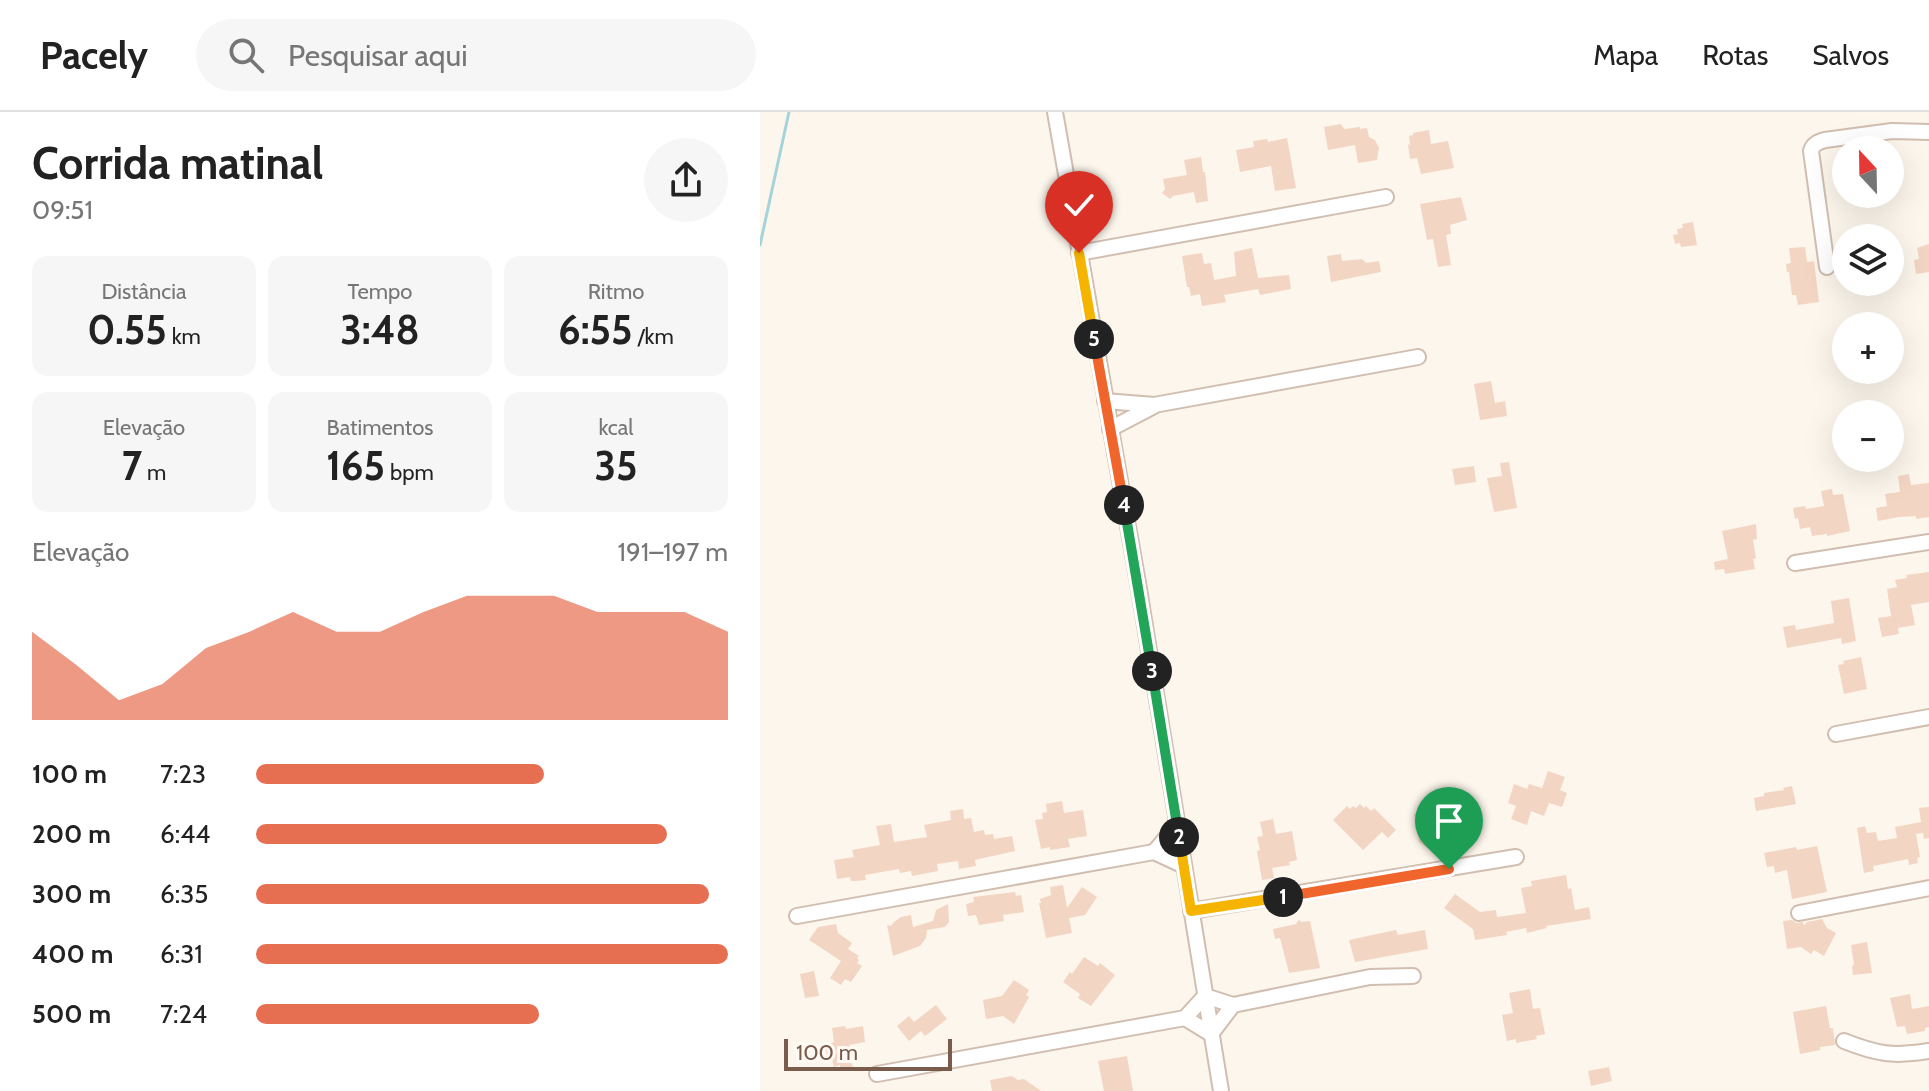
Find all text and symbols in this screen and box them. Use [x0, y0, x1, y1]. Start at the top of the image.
search box [196, 19, 756, 91]
text: Pacely [40, 32, 148, 79]
icon: search [224, 33, 268, 77]
text: Pesquisar aqui [288, 37, 468, 74]
text: Mapa [1593, 38, 1658, 72]
text: Rotas [1702, 38, 1768, 72]
text: Salvos [1812, 38, 1889, 72]
north arrow [1832, 136, 1904, 208]
map controls [1832, 136, 1904, 472]
text: Corrida matinal [32, 137, 323, 190]
button: share [644, 138, 728, 222]
pin [1045, 171, 1113, 253]
icon: check [1057, 183, 1101, 227]
text: 09:51 [32, 194, 93, 226]
button: layers [1832, 224, 1904, 296]
text: Distância [101, 278, 187, 305]
text: Tempo [348, 278, 412, 305]
text: Ritmo [588, 278, 644, 305]
text: 0.55 [87, 305, 167, 354]
text: 3:48 [340, 305, 420, 354]
text: 6:55 [558, 305, 633, 354]
button: + [1832, 312, 1904, 384]
pin: 5 [1074, 319, 1114, 359]
text: km [167, 323, 201, 350]
text: /km [633, 323, 674, 350]
text: 5 [1088, 325, 1100, 352]
button: − [1832, 400, 1904, 472]
text: Elevação [103, 414, 185, 441]
text: Batimentos [327, 414, 433, 441]
text: kcal [598, 414, 634, 441]
text: 7 [122, 441, 142, 490]
text: 165 [326, 441, 385, 490]
text: 35 [594, 441, 638, 490]
text: m [142, 459, 166, 486]
text: bpm [385, 459, 434, 486]
pin: 4 [1104, 485, 1144, 525]
text: 4 [1117, 491, 1131, 518]
text: Elevação [32, 536, 129, 568]
text: 191–197 m [618, 536, 728, 568]
pin: 3 [1132, 651, 1172, 691]
text: 3 [1146, 657, 1158, 684]
text: 100 m [32, 758, 107, 790]
text: 7:23 [160, 758, 206, 790]
pin [1415, 787, 1483, 869]
icon: arrive [1427, 799, 1471, 843]
pin: 2 [1159, 817, 1199, 857]
text: 200 m [32, 818, 111, 850]
text: 6:44 [160, 818, 210, 850]
text: 2 [1173, 823, 1185, 850]
pin: 1 [1263, 877, 1303, 917]
text: 300 m [32, 878, 111, 910]
text: 6:35 [160, 878, 208, 910]
text: 1 [1279, 883, 1287, 910]
text: 400 m [32, 938, 113, 970]
text: 6:31 [160, 938, 203, 970]
text: 500 m [32, 998, 111, 1030]
text: 7:24 [160, 998, 207, 1030]
scale bar [784, 1035, 952, 1071]
text: 100 m [796, 1039, 858, 1066]

